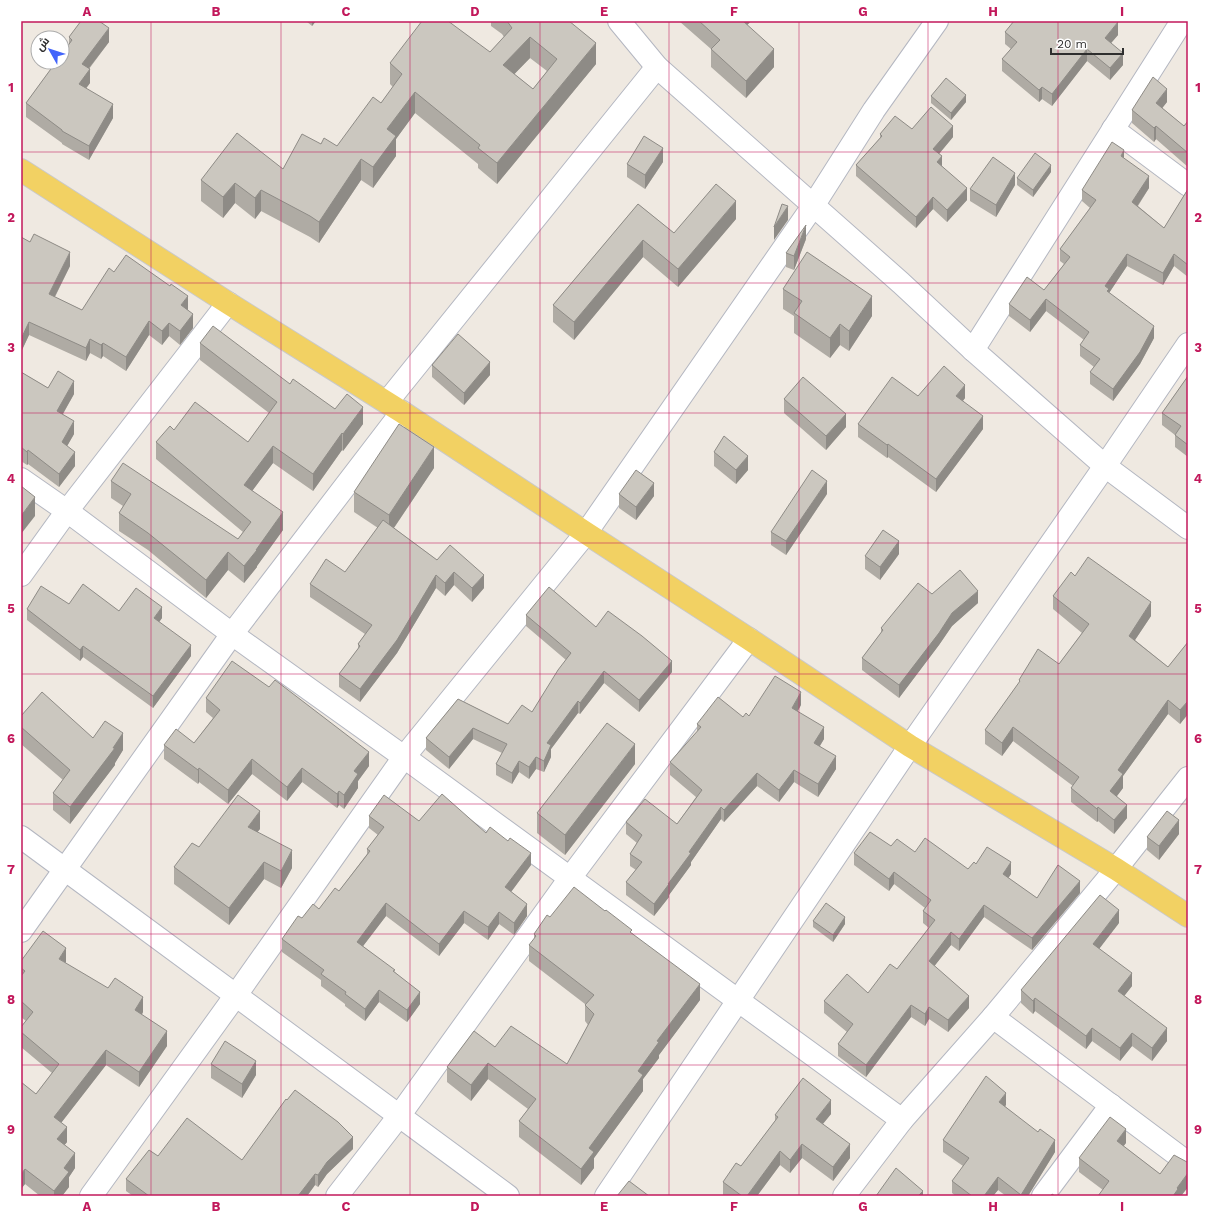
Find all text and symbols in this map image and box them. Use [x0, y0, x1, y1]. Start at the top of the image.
text: A [83, 4, 92, 19]
text: B [212, 4, 221, 19]
text: C [342, 4, 351, 19]
text: D [470, 4, 480, 19]
text: E [600, 4, 608, 19]
text: F [730, 4, 738, 19]
text: G [858, 4, 868, 19]
text: H [988, 4, 998, 19]
text: I [1120, 4, 1124, 19]
north arrow [30, 30, 70, 70]
scale bar [1051, 30, 1123, 56]
text: ش [33, 34, 52, 54]
text: 20 m [1057, 37, 1087, 51]
text: 1 [8, 80, 14, 95]
text: 1 [1195, 80, 1201, 95]
text: 2 [7, 210, 15, 225]
text: 2 [1194, 210, 1202, 225]
text: 3 [7, 340, 15, 355]
text: 3 [1194, 340, 1202, 355]
text: 4 [7, 471, 16, 486]
text: 4 [1194, 471, 1203, 486]
text: 5 [7, 601, 15, 616]
text: 5 [1194, 601, 1202, 616]
text: 6 [7, 731, 15, 746]
text: 6 [1194, 731, 1202, 746]
text: 7 [7, 862, 15, 877]
text: 7 [1194, 862, 1202, 877]
text: 8 [7, 992, 15, 1007]
text: 8 [1194, 992, 1202, 1007]
text: 9 [7, 1122, 15, 1137]
text: 9 [1194, 1122, 1202, 1137]
text: A [83, 1199, 92, 1214]
text: B [212, 1199, 221, 1214]
text: C [342, 1199, 351, 1214]
text: D [470, 1199, 480, 1214]
text: E [600, 1199, 608, 1214]
text: F [730, 1199, 738, 1214]
text: G [858, 1199, 868, 1214]
text: H [988, 1199, 998, 1214]
text: I [1120, 1199, 1124, 1214]

